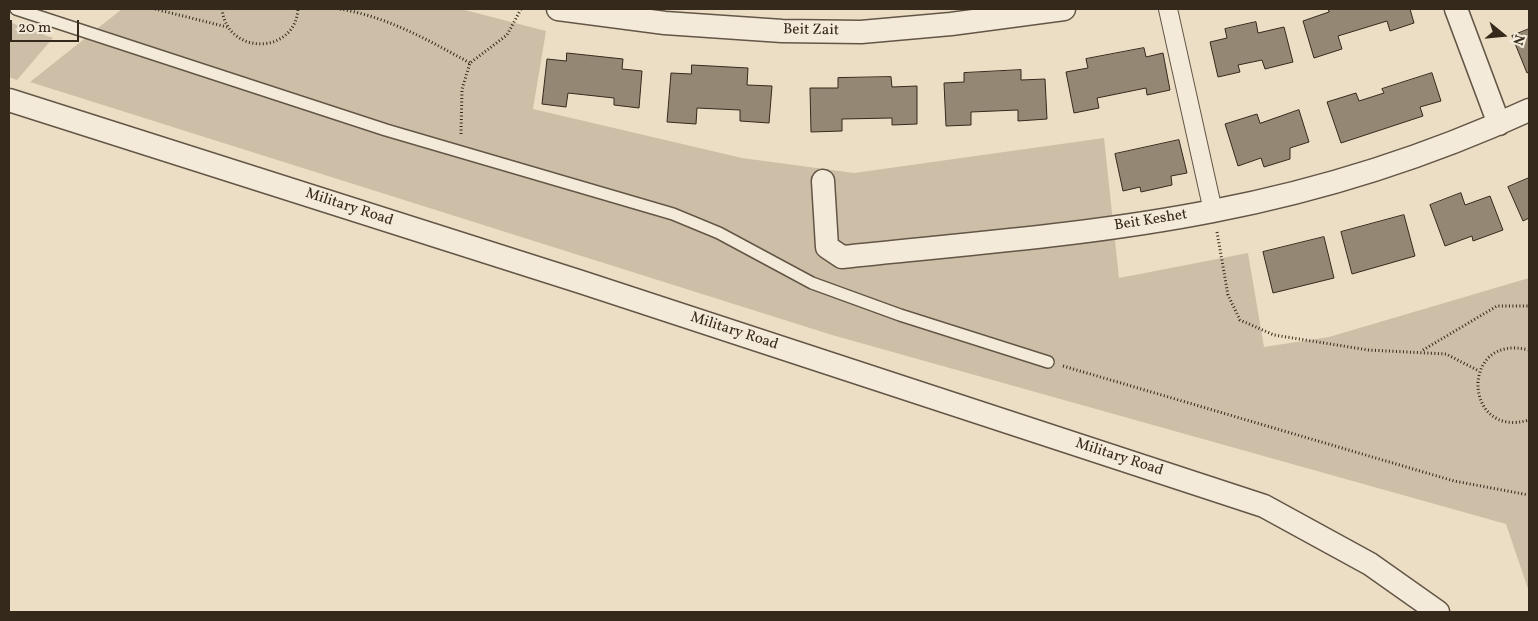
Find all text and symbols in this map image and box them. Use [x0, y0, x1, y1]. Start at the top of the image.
scale bar [12, 10, 81, 42]
north arrow [1478, 10, 1528, 60]
text: 20 m [18, 18, 51, 39]
street label: Beit Zait [783, 22, 839, 40]
text: N [1507, 32, 1528, 47]
street label: Military Road [303, 185, 395, 231]
street label: Beit Keshet [1113, 206, 1189, 236]
street label: Military Road [688, 309, 780, 355]
street label: Military Road [1073, 435, 1165, 481]

